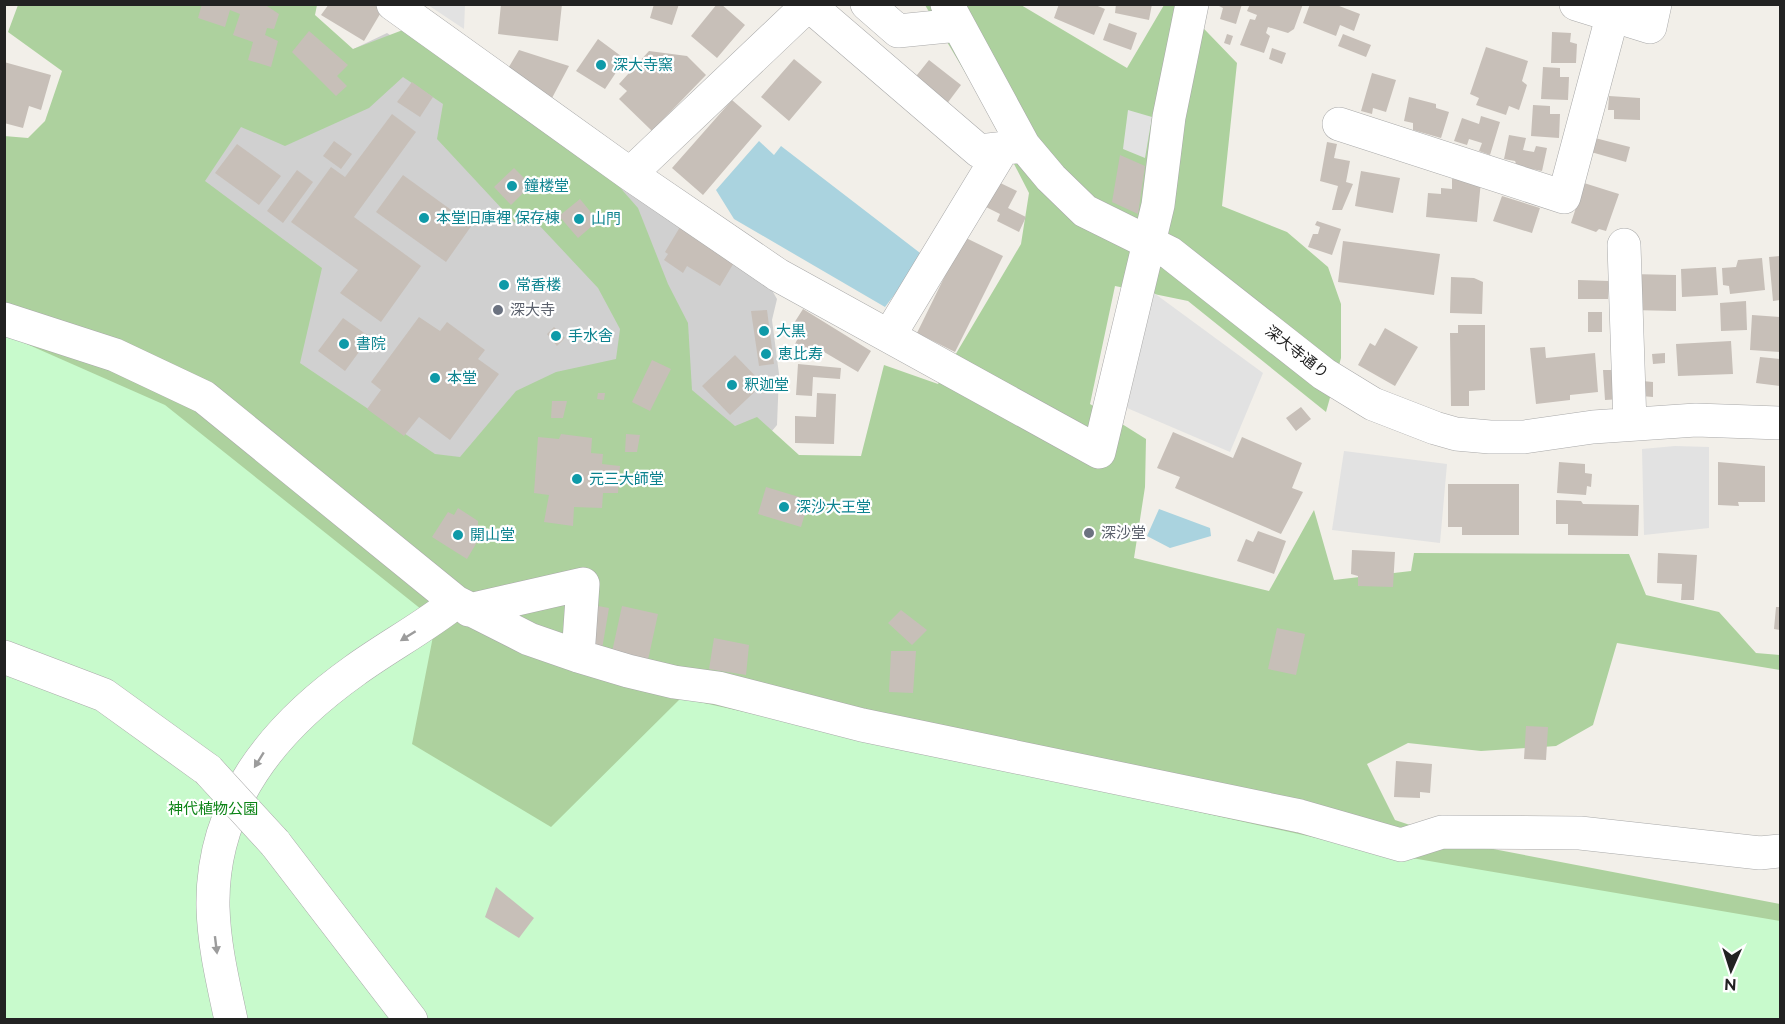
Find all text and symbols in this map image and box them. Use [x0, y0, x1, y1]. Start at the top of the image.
place label: 深大寺窯 [613, 56, 673, 74]
marker: 深大寺窯 [594, 58, 608, 72]
place label: 鐘楼堂 [524, 177, 569, 195]
marker: 鐘楼堂 [505, 179, 519, 193]
place label: 本堂旧庫裡 保存棟 [436, 209, 560, 227]
place label: 山門 [591, 210, 621, 228]
marker: 本堂旧庫裡 保存棟 [417, 211, 431, 225]
marker: 山門 [572, 212, 586, 226]
place label: 常香楼 [516, 276, 561, 294]
marker: 常香楼 [497, 278, 511, 292]
place label: 深大寺 [510, 301, 555, 319]
marker: 深大寺 [491, 303, 505, 317]
place label: 大黒 [776, 322, 806, 340]
street label: 深大寺通り [1262, 322, 1332, 382]
marker: 大黒 [757, 324, 771, 338]
place label: 手水舎 [568, 327, 613, 345]
marker: 手水舎 [549, 329, 563, 343]
place label: 書院 [356, 335, 386, 353]
marker: 書院 [337, 337, 351, 351]
place label: 恵比寿 [778, 345, 823, 363]
marker: 恵比寿 [759, 347, 773, 361]
place label: 本堂 [447, 369, 477, 387]
marker: 本堂 [428, 371, 442, 385]
place label: 釈迦堂 [744, 376, 789, 394]
marker: 釈迦堂 [725, 378, 739, 392]
place label: 元三大師堂 [589, 470, 664, 488]
marker: 元三大師堂 [570, 472, 584, 486]
place label: 深沙大王堂 [796, 498, 871, 516]
marker: 深沙大王堂 [777, 500, 791, 514]
place label: 深沙堂 [1101, 524, 1146, 542]
place label: 開山堂 [470, 526, 515, 544]
marker: 深沙堂 [1082, 526, 1096, 540]
marker: 開山堂 [451, 528, 465, 542]
one-way arrow [400, 631, 416, 642]
one-way arrow [254, 752, 265, 768]
park label: 神代植物公園 [168, 800, 258, 818]
one-way arrow [212, 936, 221, 955]
north arrow [1701, 940, 1761, 1000]
text: N [1724, 975, 1737, 994]

